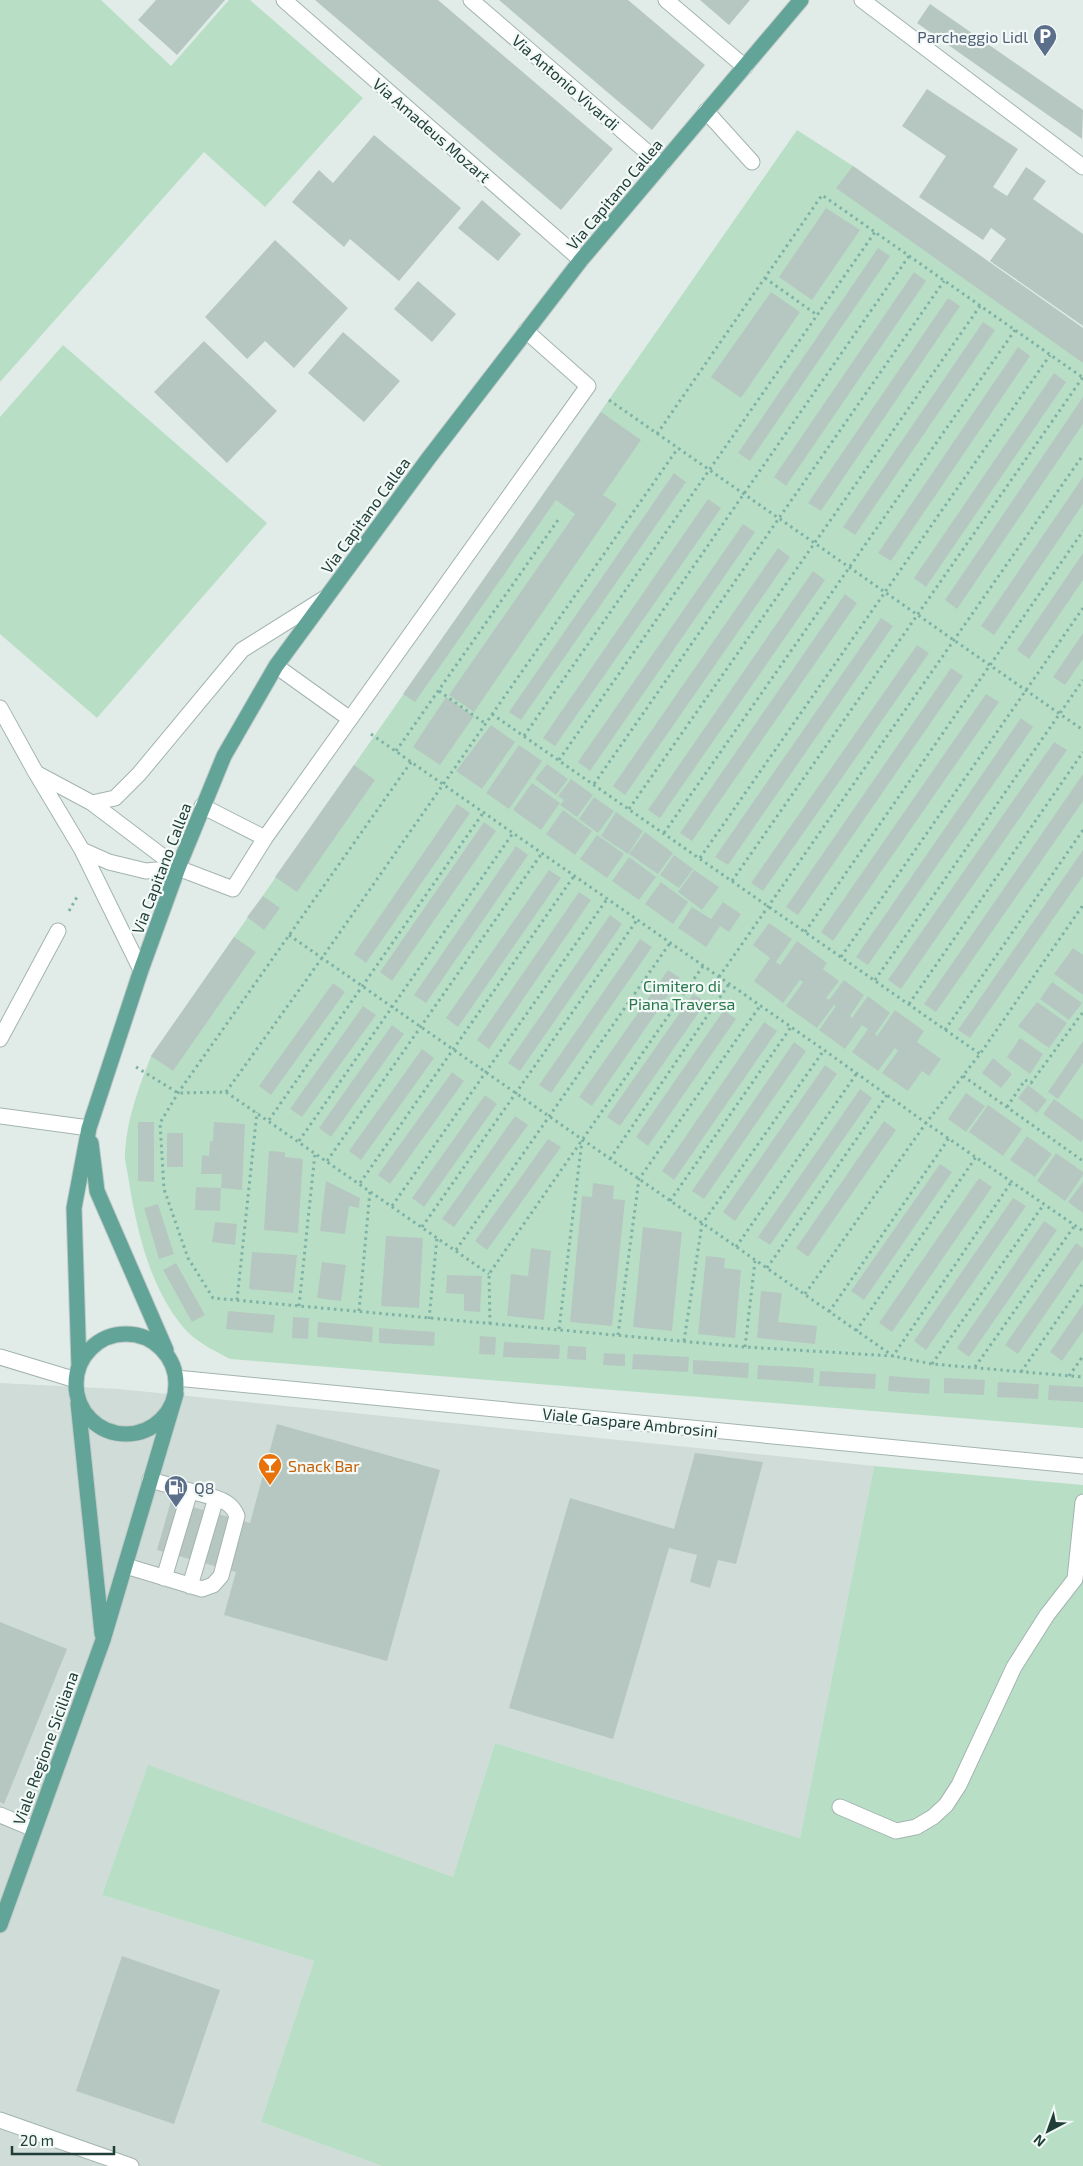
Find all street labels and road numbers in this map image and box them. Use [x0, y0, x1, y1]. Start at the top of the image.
street label: Via Antonio Vivardi [508, 30, 624, 134]
street label: Via Amadeus Mozart [369, 74, 495, 186]
street label: Via Capitano Callea [562, 135, 666, 253]
street label: Via Capitano Callea [317, 453, 413, 577]
street label: Via Capitano Callea [127, 800, 195, 936]
street label: Viale Gaspare Ambrosini [541, 1403, 719, 1441]
street label: Viale Regione Siciliana [8, 1669, 82, 1827]

